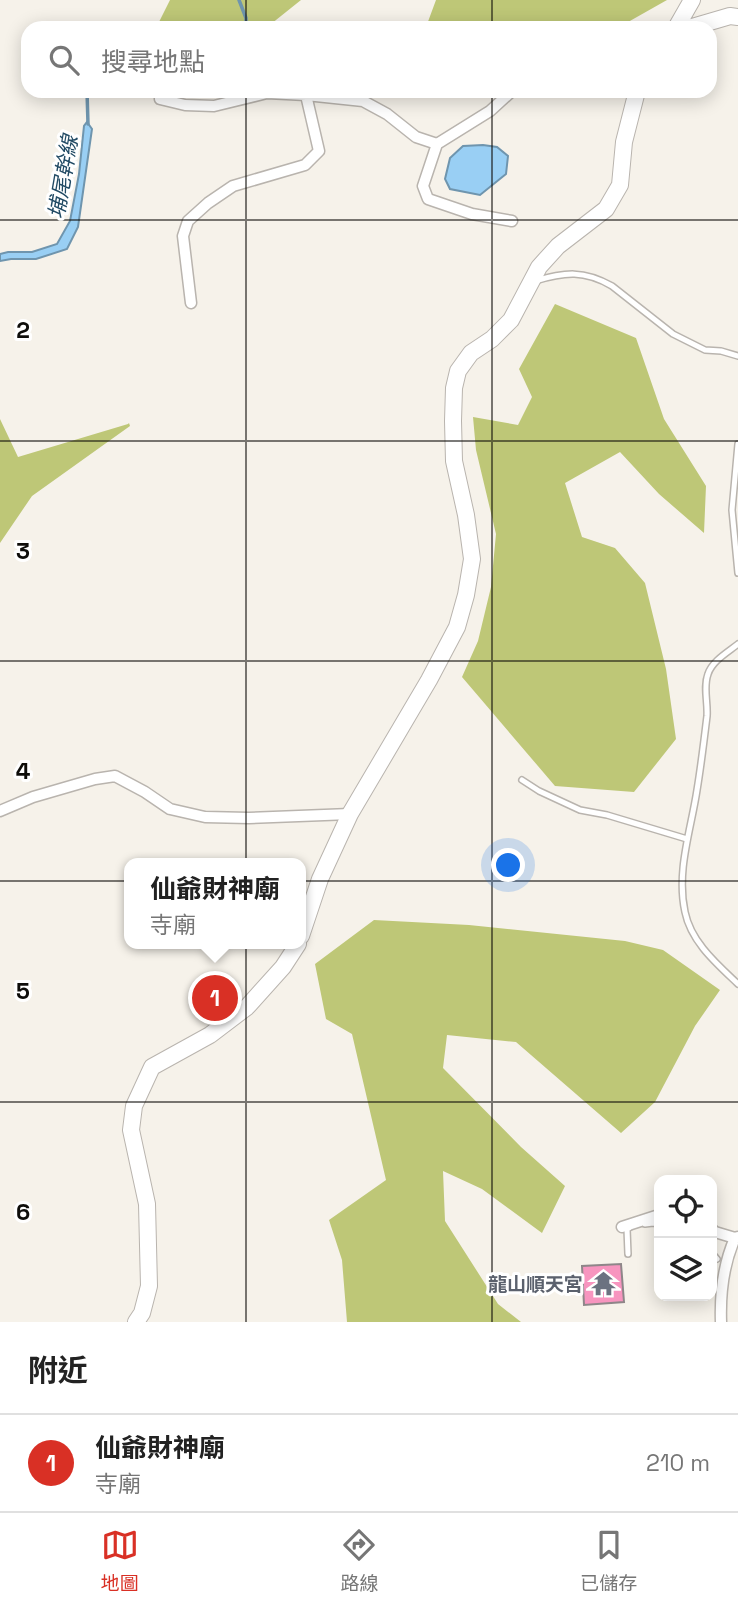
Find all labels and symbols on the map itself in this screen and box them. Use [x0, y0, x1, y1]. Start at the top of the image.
water label: 埔尾幹線 [42, 131, 84, 221]
text: 2 [16, 315, 30, 345]
text: 3 [16, 536, 30, 566]
text: 4 [16, 756, 31, 786]
your location [491, 848, 525, 882]
pin: 1 [192, 972, 238, 1024]
text: 5 [16, 976, 30, 1006]
text: 6 [16, 1197, 30, 1227]
temple icon: 龍山順天宮 [589, 1270, 617, 1298]
place label: 龍山順天宮 [488, 1272, 583, 1297]

